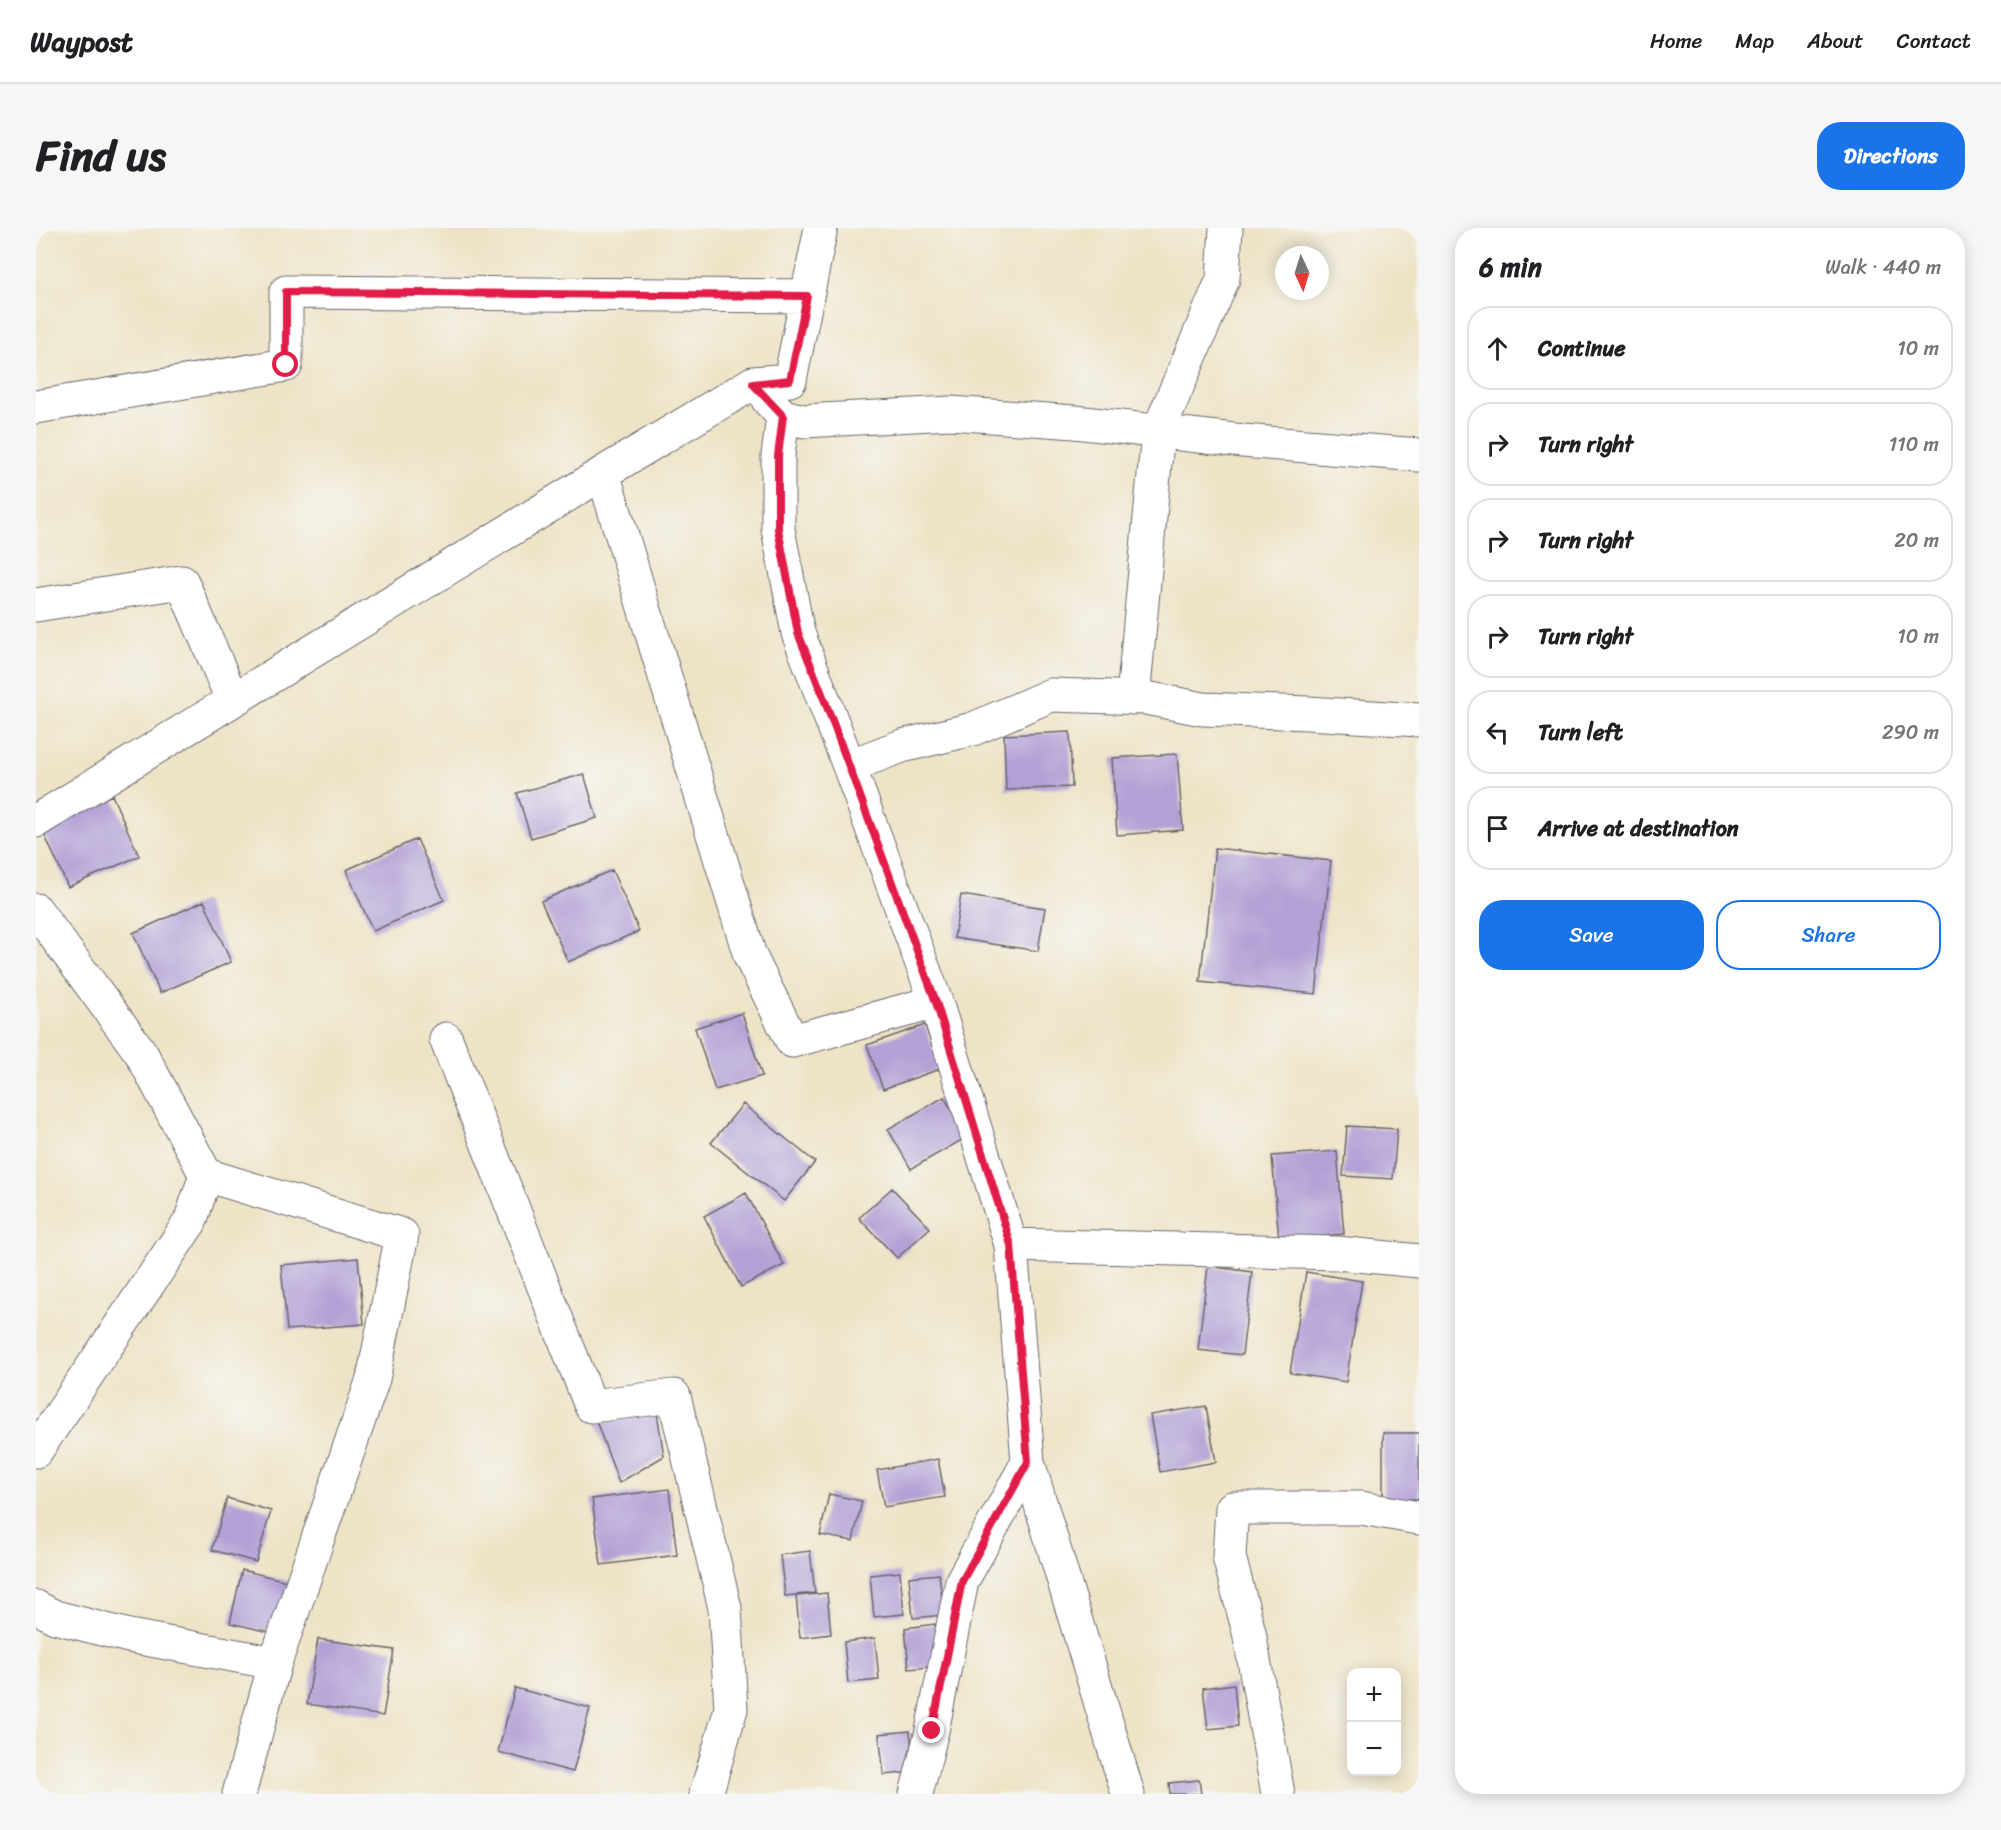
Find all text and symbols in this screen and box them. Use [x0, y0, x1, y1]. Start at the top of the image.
text: Waypost [30, 17, 133, 66]
text: Home [1650, 22, 1702, 60]
text: Map [1735, 22, 1774, 60]
text: About [1807, 22, 1864, 60]
text: Contact [1897, 22, 1971, 60]
text: Find us [36, 119, 166, 193]
button: Directions [1817, 122, 1965, 190]
text: 6 min [1479, 244, 1542, 290]
north arrow [1275, 246, 1329, 300]
text: Walk · 440 m [1825, 250, 1941, 285]
text: Continue [1538, 329, 1626, 368]
text: 10 m [1897, 331, 1939, 366]
icon: ahead [1481, 332, 1514, 365]
route start [272, 351, 298, 377]
text: Turn right [1538, 425, 1633, 464]
text: 110 m [1889, 427, 1939, 462]
icon: right [1481, 428, 1514, 461]
text: Turn right [1538, 521, 1633, 560]
text: 20 m [1894, 523, 1939, 558]
icon: right [1481, 524, 1514, 557]
text: Turn right [1538, 617, 1633, 656]
text: 10 m [1897, 619, 1939, 654]
icon: right [1481, 620, 1514, 653]
text: Turn left [1538, 713, 1623, 752]
text: 290 m [1882, 715, 1939, 750]
icon: left [1481, 716, 1514, 749]
text: Arrive at destination [1538, 809, 1739, 848]
icon: arrive [1481, 812, 1514, 845]
button: Save [1479, 900, 1704, 970]
button: Share [1716, 900, 1941, 970]
map controls [1347, 1668, 1401, 1776]
button: + [1347, 1668, 1401, 1722]
route end [918, 1717, 944, 1743]
button: − [1347, 1722, 1401, 1776]

